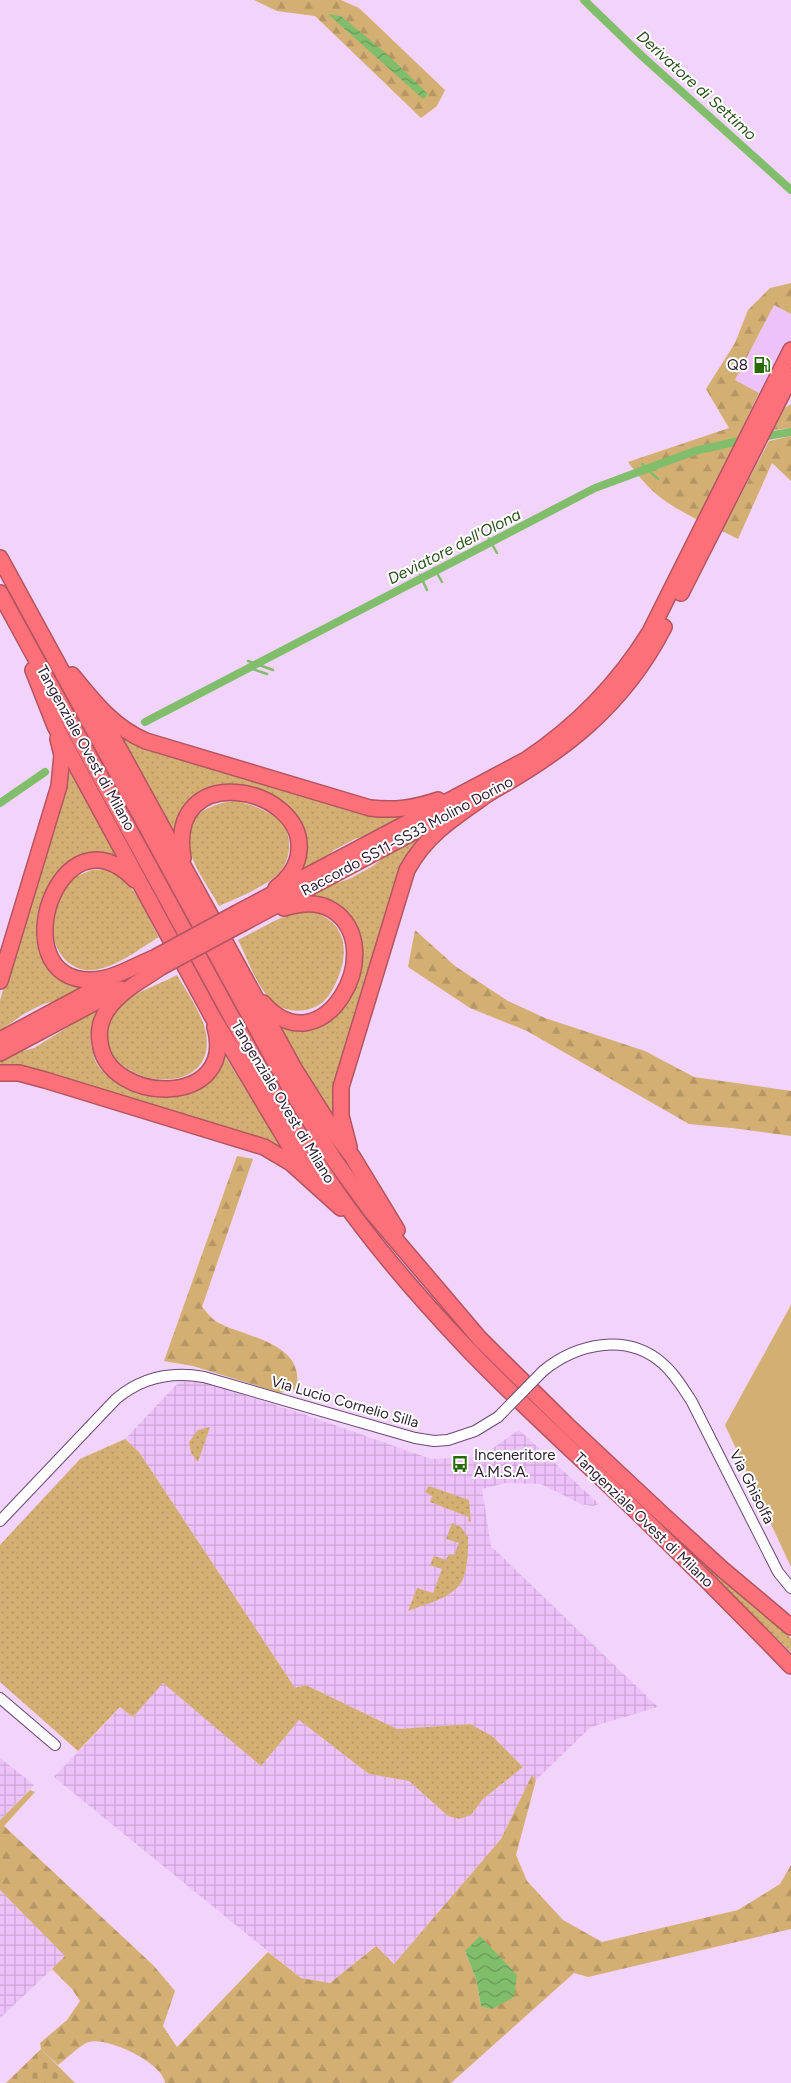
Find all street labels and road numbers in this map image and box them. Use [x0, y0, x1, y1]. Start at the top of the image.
street label: Tangenziale Ovest di Milano [33, 662, 139, 834]
street label: Raccordo SS11-SS33 Molino Dorino [298, 772, 516, 900]
street label: Tangenziale Ovest di Milano [227, 1017, 339, 1187]
street label: Via Lucio Cornelio Silla [269, 1372, 421, 1432]
street label: Via Ghisolfa [726, 1447, 778, 1527]
street label: Tangenziale Ovest di Milano [571, 1449, 718, 1591]

